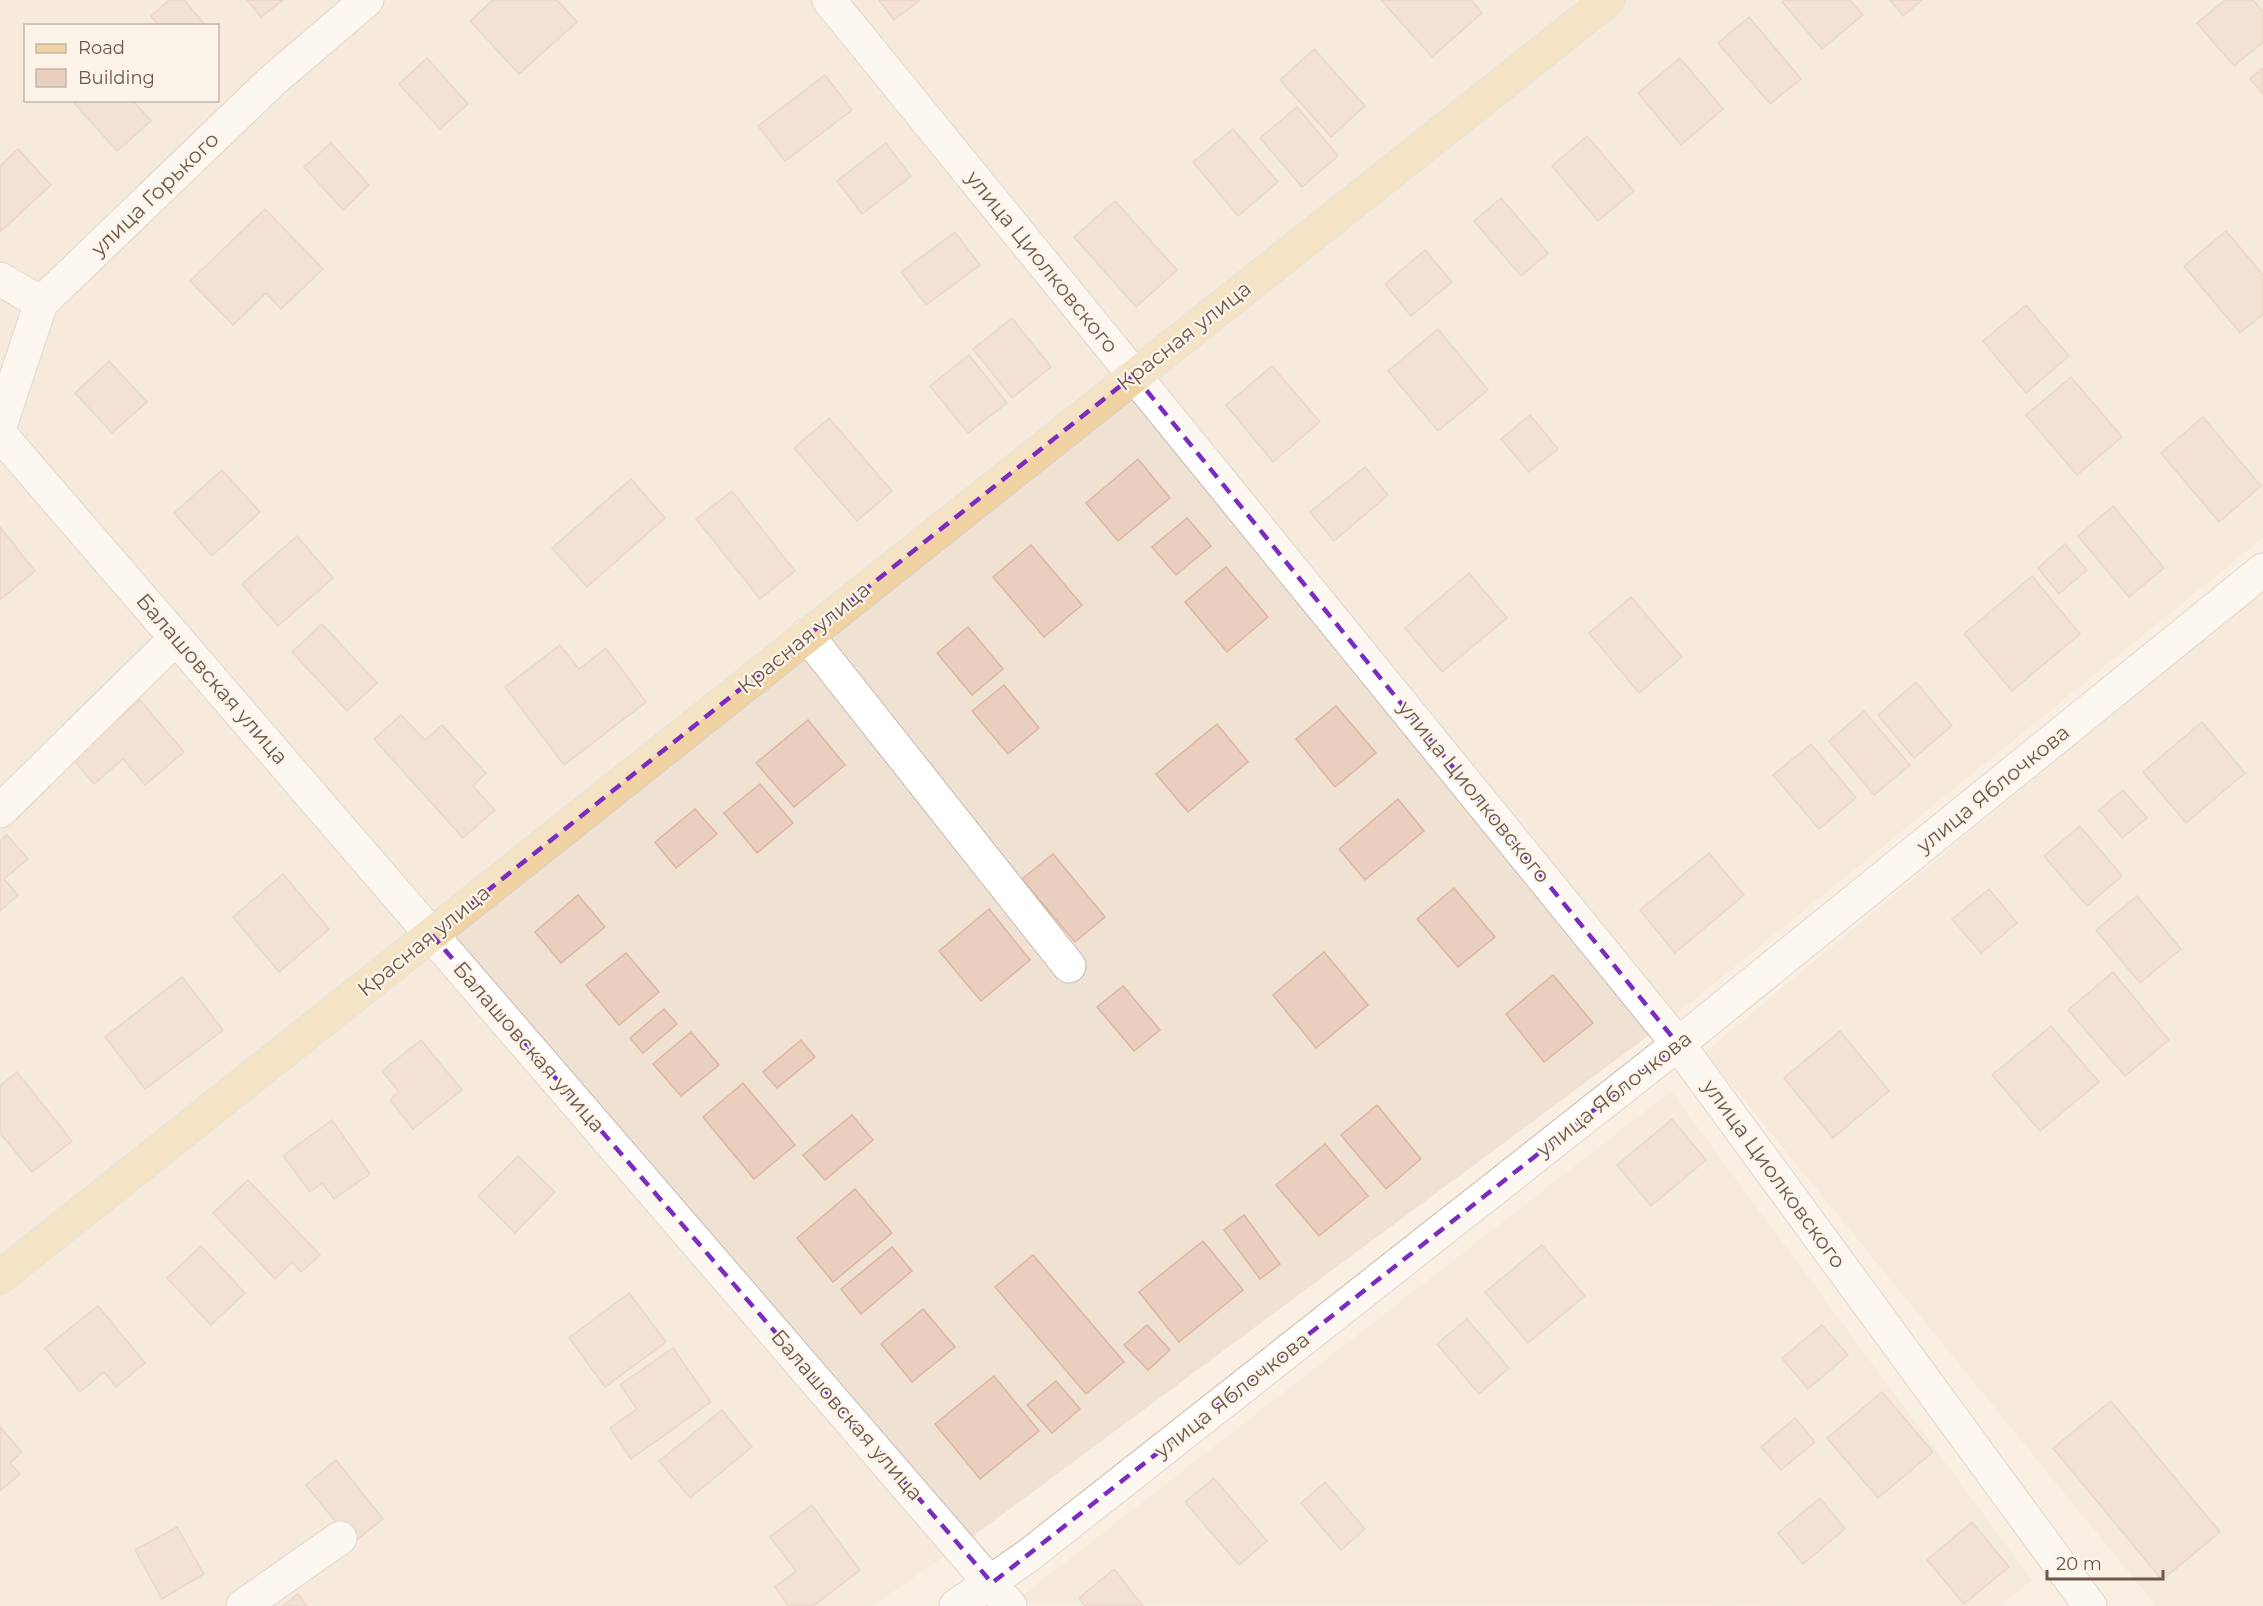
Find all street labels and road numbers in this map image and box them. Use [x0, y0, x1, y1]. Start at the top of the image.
street label: улица Горького [85, 126, 224, 262]
street label: улица Циолковского [961, 165, 1124, 358]
street label: Красная улица [1112, 276, 1256, 396]
street label: Красная улица [732, 577, 875, 699]
street label: Балашовская улица [131, 588, 293, 769]
street label: улица Циолковского [1393, 695, 1556, 888]
street label: улица Яблочкова [1910, 719, 2074, 859]
street label: Красная улица [352, 880, 495, 1002]
street label: Балашовская улица [448, 956, 610, 1137]
street label: улица Яблочкова [1530, 1025, 1696, 1162]
street label: улица Циолковского [1697, 1074, 1851, 1273]
street label: Балашовская улица [766, 1324, 928, 1505]
street label: улица Яблочкова [1148, 1326, 1314, 1463]

